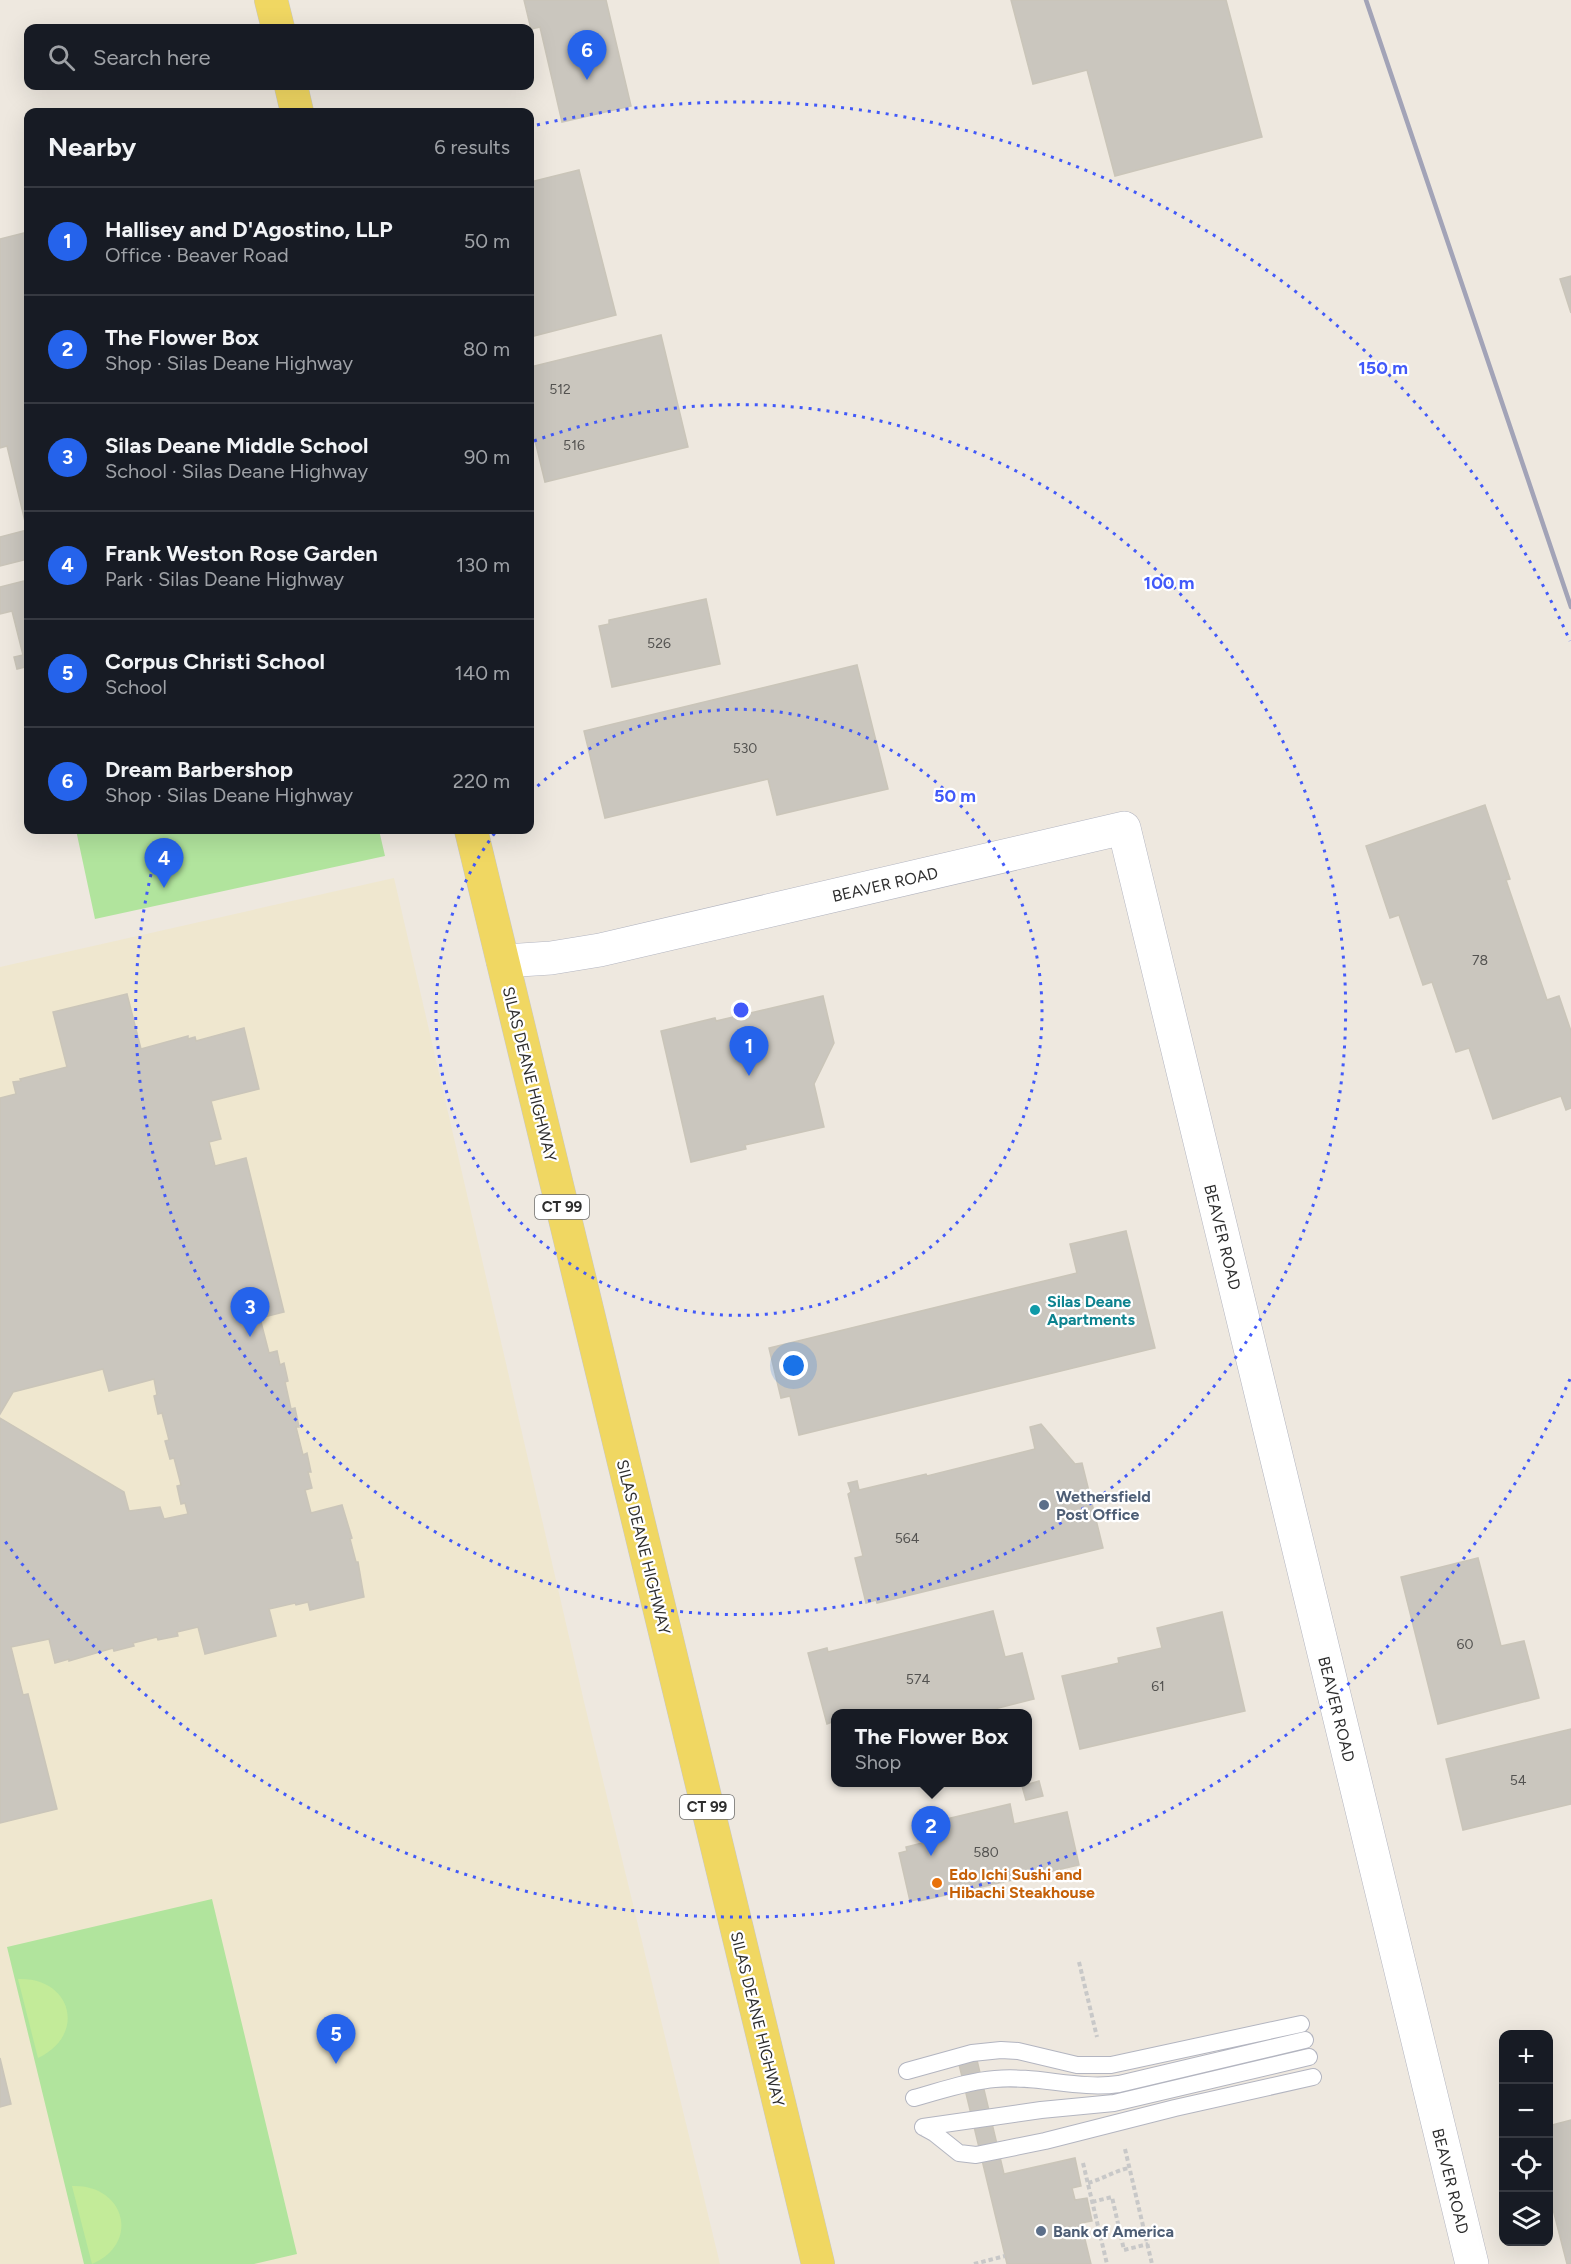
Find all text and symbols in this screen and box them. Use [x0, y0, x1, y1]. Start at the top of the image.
search box [24, 24, 534, 90]
pin: 6 [568, 31, 606, 80]
icon: search [45, 41, 78, 74]
text: Search here [93, 44, 211, 71]
text: Nearby [48, 131, 136, 163]
text: 6 results [434, 135, 510, 159]
text: Hallisey and D'Agostino, LLP [105, 216, 392, 243]
text: 1 [63, 229, 72, 253]
text: 50 m [464, 229, 510, 253]
text: Office · Beaver Road [105, 243, 289, 267]
text: The Flower Box [105, 324, 259, 351]
text: 2 [62, 337, 73, 361]
text: 80 m [463, 337, 510, 361]
text: Shop · Silas Deane Highway [105, 351, 353, 375]
text: 150 m [1358, 357, 1408, 379]
house number: 512 [549, 381, 571, 398]
text: Silas Deane Middle School [105, 432, 369, 459]
house number: 516 [563, 437, 585, 454]
text: 3 [62, 445, 73, 469]
text: 90 m [464, 445, 510, 469]
text: School · Silas Deane Highway [105, 459, 368, 483]
text: Frank Weston Rose Garden [105, 540, 378, 567]
text: 4 [61, 553, 74, 577]
text: 130 m [456, 553, 510, 577]
text: Park · Silas Deane Highway [105, 567, 344, 591]
text: 100 m [1144, 572, 1194, 594]
house number: 526 [647, 635, 671, 652]
text: Corpus Christi School [105, 648, 325, 675]
text: 5 [62, 661, 73, 685]
text: 140 m [455, 661, 510, 685]
text: School [105, 675, 167, 699]
house number: 530 [733, 740, 757, 757]
text: Dream Barbershop [105, 756, 293, 783]
text: 6 [62, 769, 73, 793]
text: 220 m [453, 769, 510, 793]
text: Shop · Silas Deane Highway [105, 783, 353, 807]
text: 50 m [934, 785, 976, 807]
pin: 4 [144, 838, 184, 888]
street label: BEAVER ROAD [830, 863, 940, 906]
house number: 78 [1472, 952, 1488, 969]
street label: SILAS DEANE HIGHWAY [499, 985, 561, 1164]
centre of rings [731, 1000, 751, 1020]
pin: 1 [730, 1026, 768, 1076]
street label: BEAVER ROAD [1200, 1182, 1245, 1292]
road number: CT 99 [535, 1195, 589, 1219]
pin: 3 [230, 1288, 270, 1337]
place label: Silas Deane Apartments [1047, 1292, 1135, 1329]
marker: Silas Deane Apartments [1028, 1303, 1042, 1317]
your location [779, 1351, 808, 1380]
street label: SILAS DEANE HIGHWAY [613, 1458, 675, 1637]
place label: Wethersfield Post Office [1056, 1487, 1151, 1524]
marker: Wethersfield Post Office [1037, 1498, 1051, 1512]
house number: 564 [895, 1530, 920, 1547]
house number: 60 [1457, 1636, 1473, 1653]
street label: BEAVER ROAD [1314, 1654, 1359, 1764]
house number: 574 [906, 1671, 930, 1688]
house number: 61 [1151, 1678, 1165, 1695]
popup [831, 1709, 1032, 1787]
text: The Flower Box [854, 1723, 1009, 1750]
text: Shop [854, 1750, 901, 1774]
house number: 54 [1510, 1772, 1527, 1789]
road number: CT 99 [680, 1795, 734, 1819]
pin: 2 [912, 1806, 950, 1856]
house number: 580 [973, 1844, 999, 1861]
place label: Edo Ichi Sushi and Hibachi Steakhouse [949, 1865, 1095, 1902]
marker: Edo Ichi Sushi and Hibachi Steakhouse [930, 1876, 944, 1890]
street label: SILAS DEANE HIGHWAY [727, 1930, 789, 2109]
pin: 5 [316, 2014, 356, 2064]
map controls [1499, 2030, 1553, 2246]
button: + [1499, 2030, 1553, 2084]
button: − [1499, 2084, 1553, 2138]
street label: BEAVER ROAD [1428, 2126, 1473, 2236]
button: locate [1499, 2138, 1553, 2192]
button: layers [1499, 2192, 1553, 2246]
place label: Bank of America [1053, 2222, 1174, 2241]
marker: Bank of America [1034, 2224, 1048, 2238]

